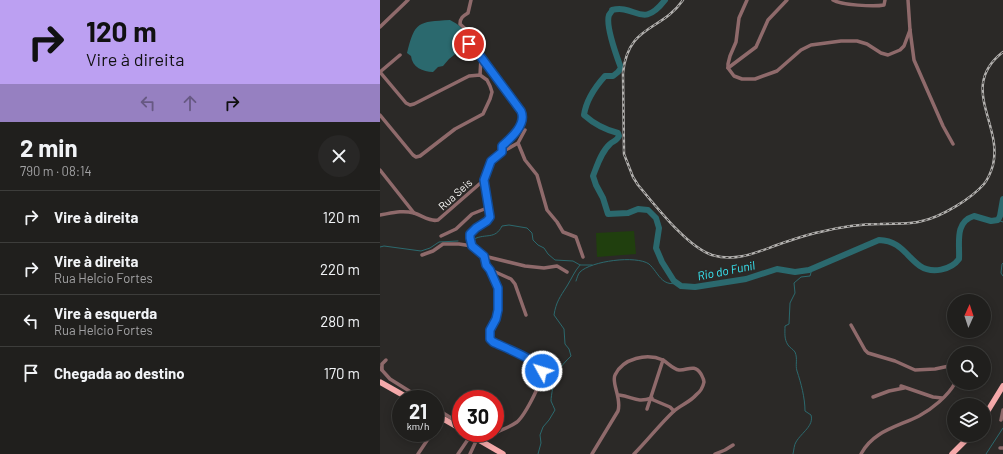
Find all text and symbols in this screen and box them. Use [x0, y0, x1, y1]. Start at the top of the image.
text: 120 m [86, 14, 157, 48]
icon: right [20, 16, 72, 68]
pin [452, 27, 486, 61]
icon: arrive [458, 33, 480, 55]
text: Vire à direita [86, 48, 184, 70]
icon: left [137, 92, 159, 114]
icon: ahead [179, 92, 201, 114]
icon: right [221, 92, 243, 114]
text: 2 min [20, 133, 78, 162]
button: close [318, 135, 360, 177]
text: 790 m · 08:14 [20, 163, 92, 179]
street label: Rua Seis [435, 176, 475, 212]
icon: right [20, 206, 42, 228]
text: Vire à direita [54, 208, 138, 226]
text: 120 m [323, 208, 360, 226]
text: Vire à direita [54, 252, 138, 270]
water label: Rio do Funil [696, 257, 756, 282]
icon: right [20, 258, 42, 280]
text: 220 m [320, 260, 360, 278]
text: Rua Helcio Fortes [54, 270, 153, 286]
north arrow [947, 294, 991, 338]
map controls [947, 294, 991, 442]
text: Vire à esquerda [54, 304, 157, 322]
icon: left [20, 310, 42, 332]
text: 280 m [320, 312, 360, 330]
text: Rua Helcio Fortes [54, 322, 153, 338]
button: search [947, 346, 991, 390]
position arrow [521, 350, 563, 392]
icon: arrive [20, 362, 42, 384]
text: Chegada ao destino [54, 364, 185, 382]
text: 170 m [324, 364, 360, 382]
speed limit sign: 30 [452, 390, 504, 442]
button: layers [947, 398, 991, 442]
text: 21 [409, 399, 427, 423]
text: km/h [407, 420, 429, 432]

